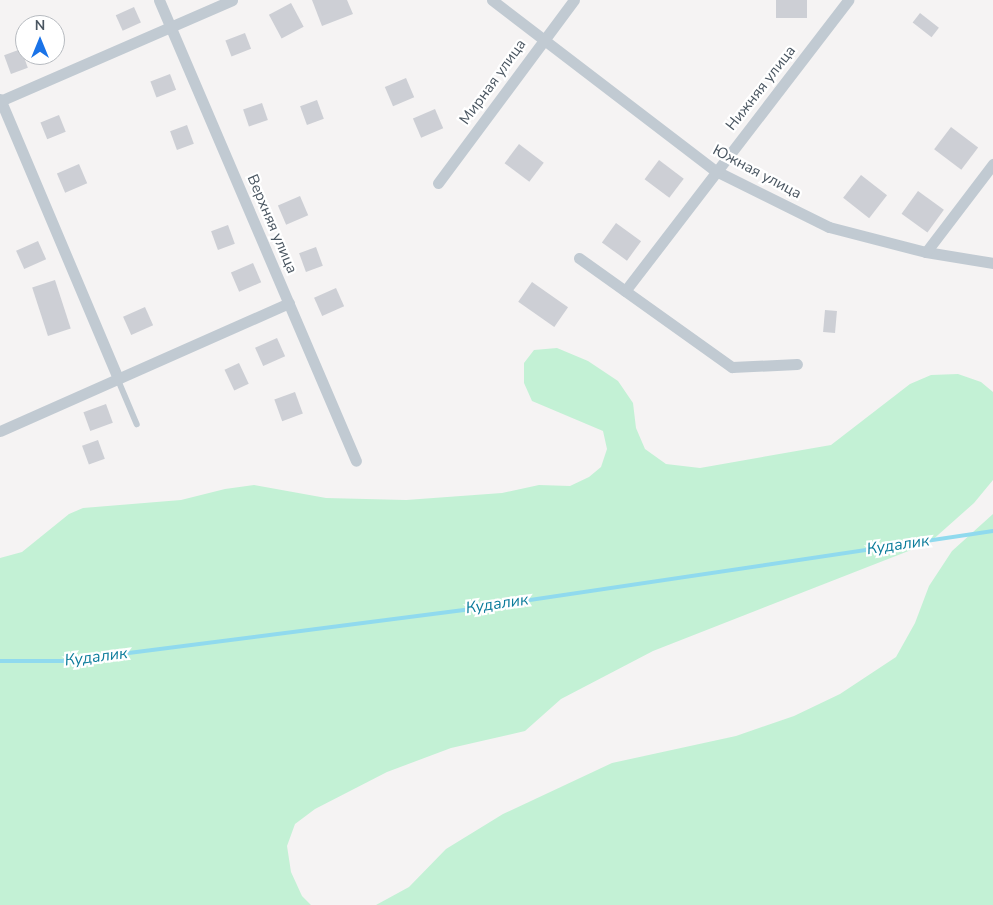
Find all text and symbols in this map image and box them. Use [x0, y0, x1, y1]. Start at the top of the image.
north arrow [15, 15, 65, 65]
text: N [35, 16, 45, 35]
street label: Мирная улица [456, 36, 530, 128]
street label: Нижняя улица [722, 42, 800, 134]
street label: Южная улица [710, 141, 804, 203]
street label: Верхняя улица [243, 172, 301, 276]
water label: Кудалик [865, 531, 931, 559]
water label: Кудалик [464, 590, 530, 618]
water label: Кудалик [64, 644, 128, 670]

